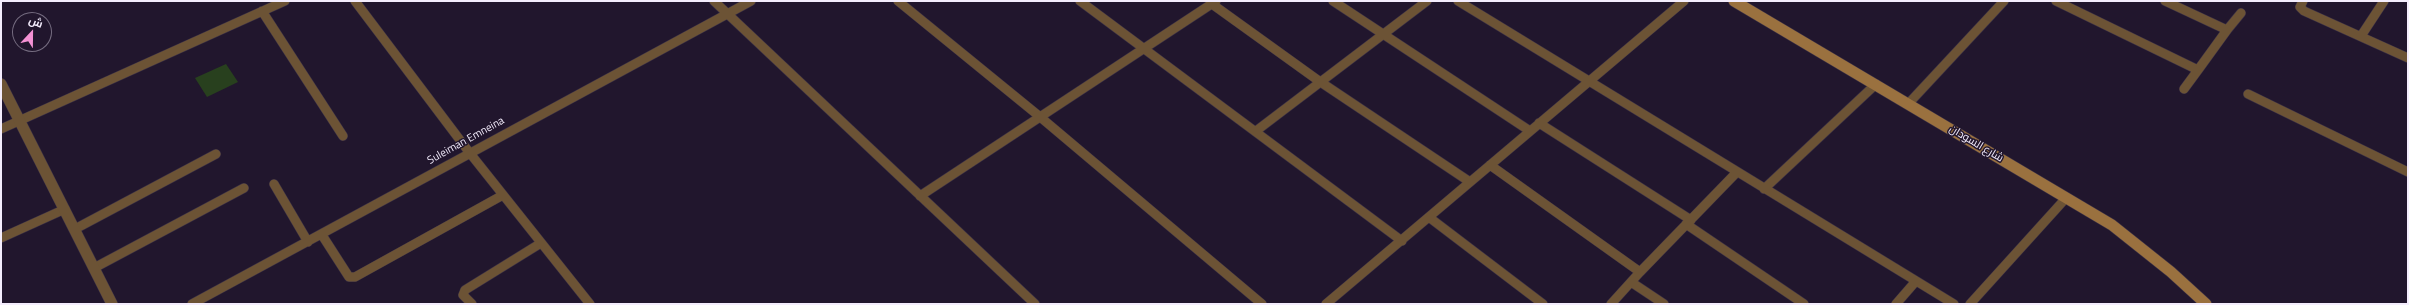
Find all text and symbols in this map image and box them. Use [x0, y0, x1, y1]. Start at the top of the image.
north arrow [12, 12, 52, 52]
text: ش [27, 12, 46, 32]
street label: Suleiman Emneina [425, 114, 507, 168]
street label: شارع السودان [1946, 123, 2006, 165]

